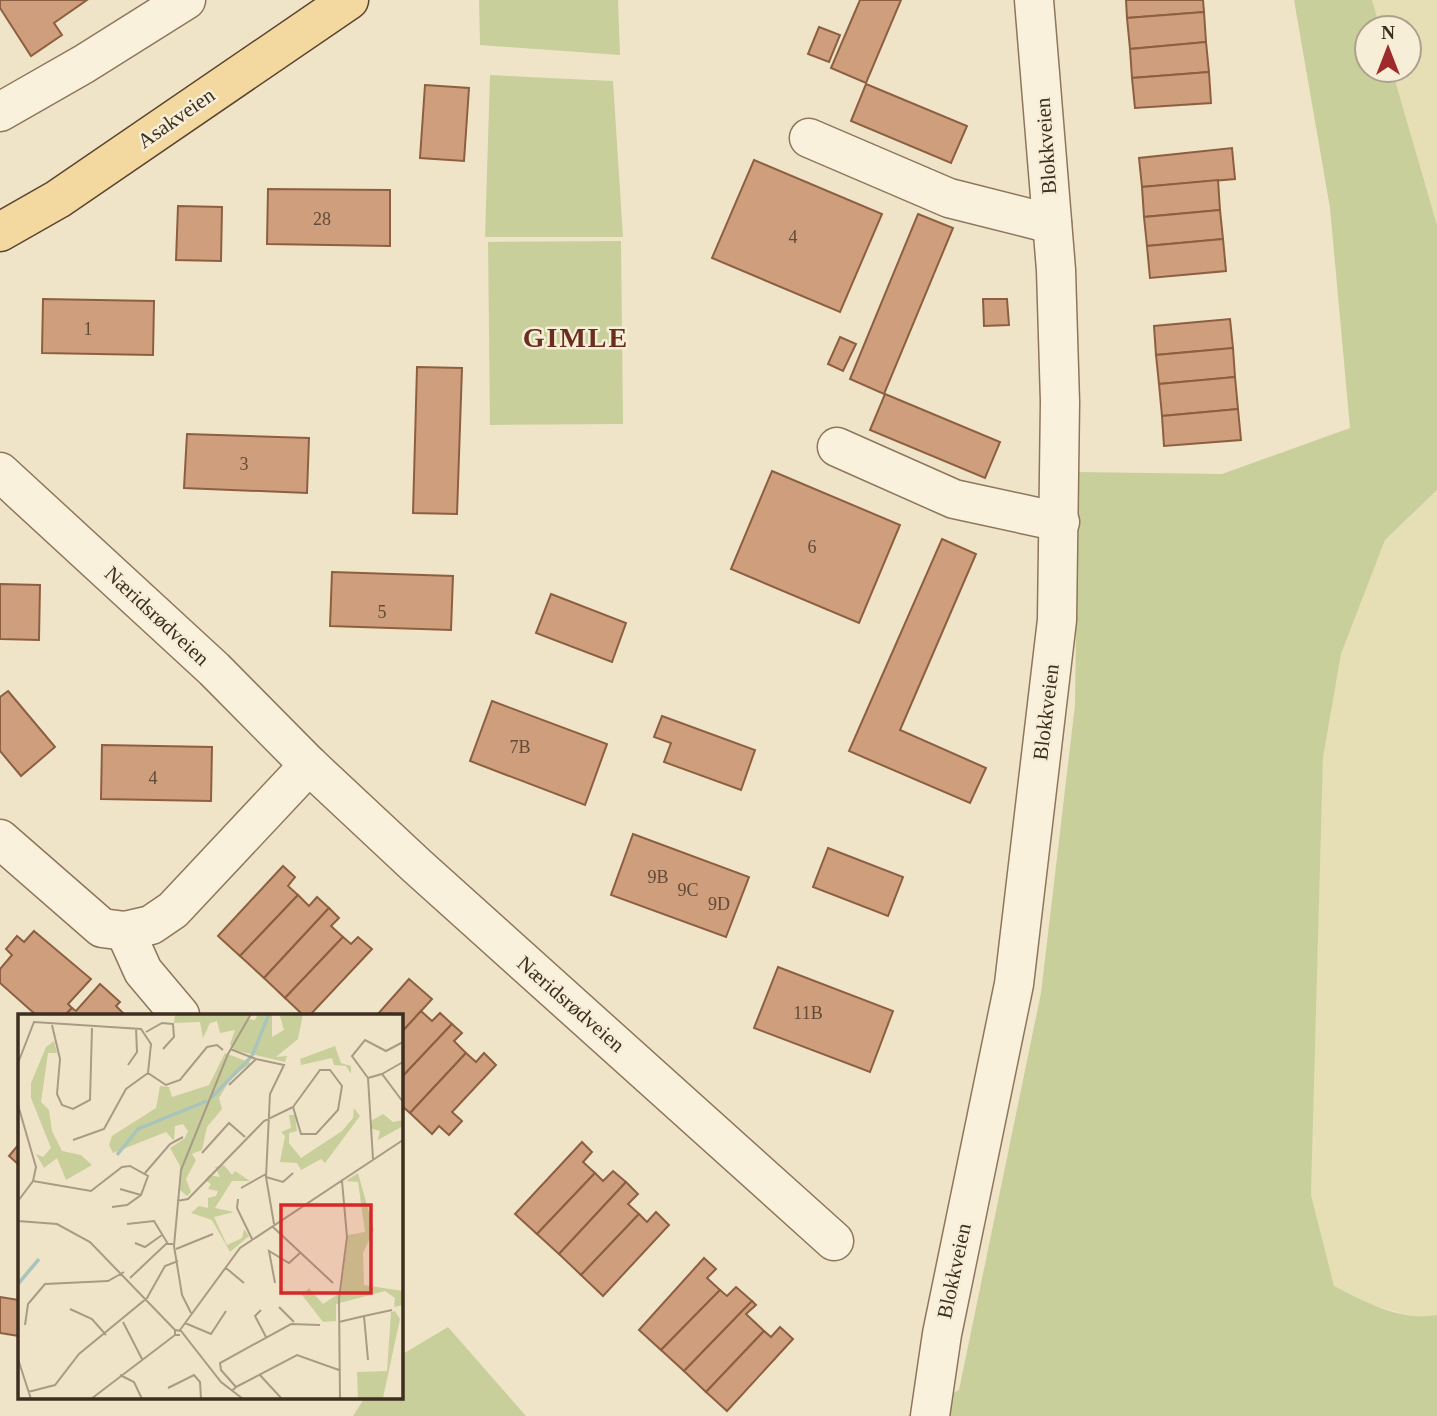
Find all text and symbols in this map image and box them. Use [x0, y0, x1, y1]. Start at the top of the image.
north arrow [1353, 14, 1423, 84]
text: N [1381, 22, 1395, 43]
street label: Asakveien [133, 82, 220, 153]
street label: Blokkveien [1031, 96, 1061, 195]
house number: 28 [313, 209, 331, 229]
house number: 4 [789, 227, 798, 247]
house number: 1 [84, 319, 93, 339]
district label: GIMLE [523, 322, 629, 353]
house number: 3 [240, 454, 249, 474]
house number: 6 [808, 537, 817, 557]
street label: Næridsrødveien [100, 561, 215, 671]
house number: 5 [378, 602, 387, 622]
street label: Blokkveien [1028, 662, 1064, 762]
house number: 7B [509, 737, 531, 757]
house number: 4 [149, 768, 158, 788]
house number: 9B [647, 867, 669, 887]
house number: 9C [677, 880, 699, 900]
house number: 9D [708, 894, 730, 914]
street label: Næridsrødveien [513, 951, 630, 1057]
house number: 11B [793, 1003, 823, 1023]
inset map [18, 1014, 402, 1398]
street label: Blokkveien [932, 1221, 976, 1321]

